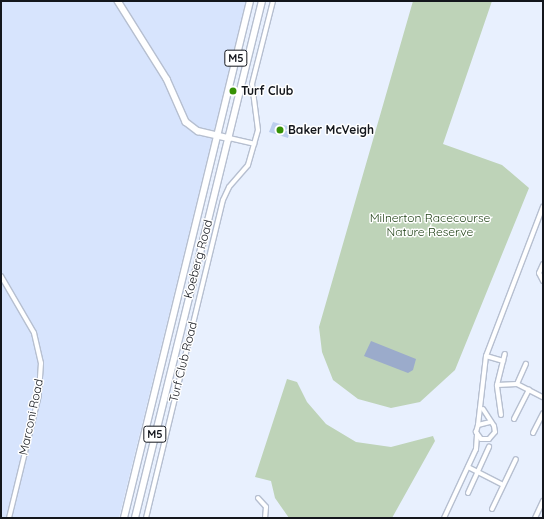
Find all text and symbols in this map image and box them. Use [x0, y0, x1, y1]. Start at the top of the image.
road number: M5 [224, 49, 248, 67]
place label: Turf Club [241, 84, 293, 98]
marker: Turf Club [228, 86, 238, 96]
place label: Baker McVeigh [288, 123, 374, 137]
marker: Baker McVeigh [275, 125, 285, 135]
park label: Milnerton Racecourse Nature Reserve [370, 211, 490, 239]
street label: Koeberg Road [181, 218, 215, 300]
street label: Turf Club Road [166, 320, 200, 404]
street label: Marconi Road [16, 378, 46, 456]
road number: M5 [143, 425, 167, 443]

